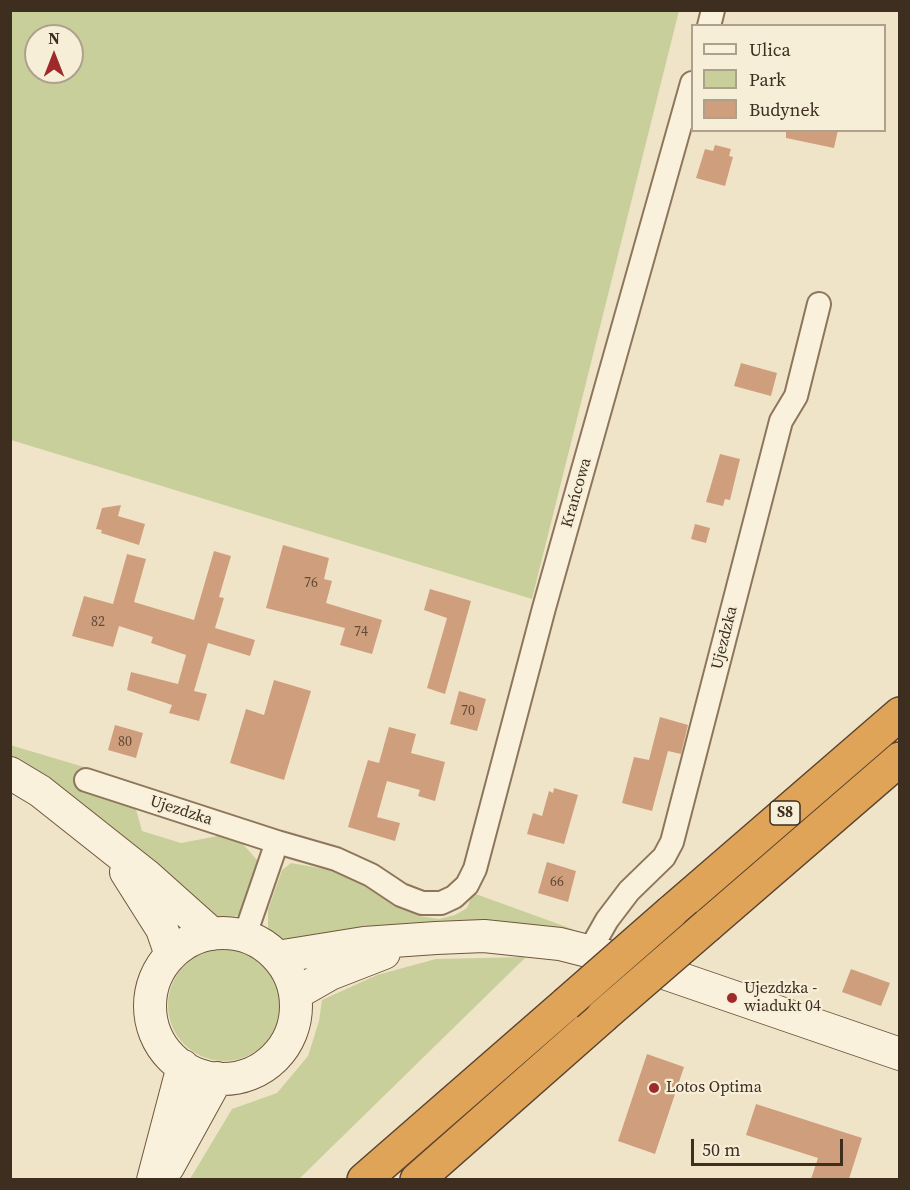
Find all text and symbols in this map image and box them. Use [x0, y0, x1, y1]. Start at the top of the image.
north arrow [24, 24, 84, 84]
legend [691, 24, 886, 132]
text: N [48, 27, 60, 49]
text: Ulica [749, 37, 791, 62]
text: Park [749, 67, 786, 92]
text: Budynek [749, 97, 819, 122]
street label: Krańcowa [558, 456, 596, 530]
house number: 76 [304, 575, 318, 591]
street label: Ujezdzka [708, 604, 742, 672]
house number: 82 [91, 614, 105, 630]
house number: 74 [354, 624, 368, 640]
house number: 70 [461, 703, 475, 719]
house number: 80 [118, 734, 132, 750]
street label: Ujezdzka [147, 792, 215, 830]
road number: S8 [770, 801, 800, 825]
house number: 66 [550, 874, 564, 890]
place label: Ujezdzka - wiadukt 04 [744, 979, 821, 1017]
marker: Ujezdzka - wiadukt 04 [725, 991, 739, 1005]
place label: Lotos Optima [666, 1078, 762, 1098]
marker: Lotos Optima [647, 1081, 661, 1095]
scale bar [694, 1127, 846, 1165]
text: 50 m [702, 1137, 740, 1162]

